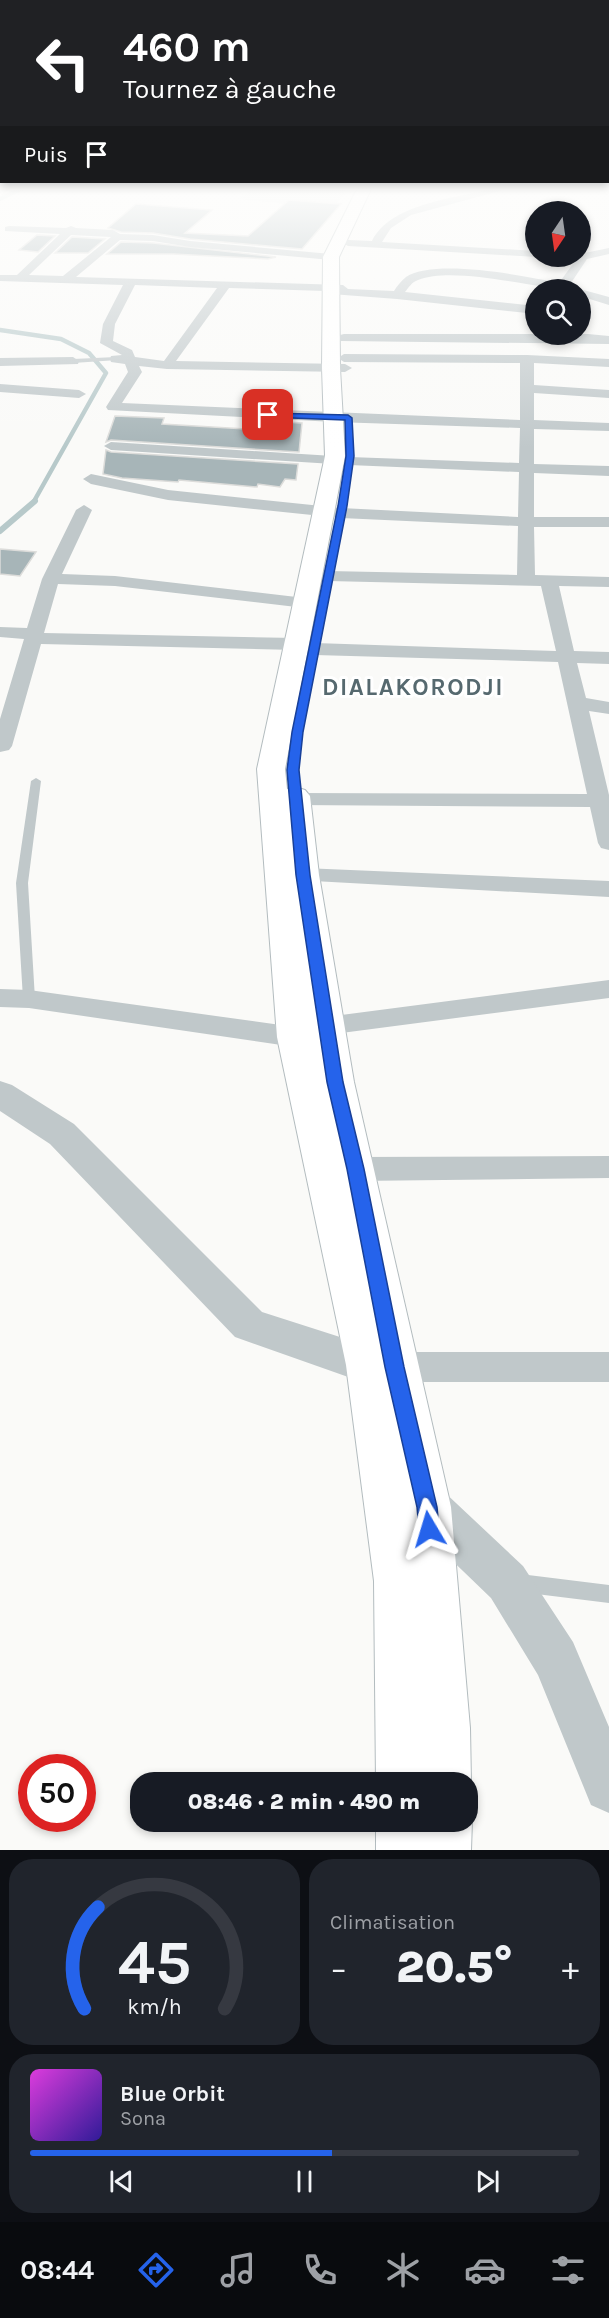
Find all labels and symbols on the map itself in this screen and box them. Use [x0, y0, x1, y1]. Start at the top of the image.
north arrow [525, 201, 591, 267]
pin [242, 389, 293, 440]
district label: DIALAKORODJI [322, 673, 504, 701]
position arrow [397, 1497, 461, 1561]
speed limit sign: 50 [18, 1754, 96, 1832]

